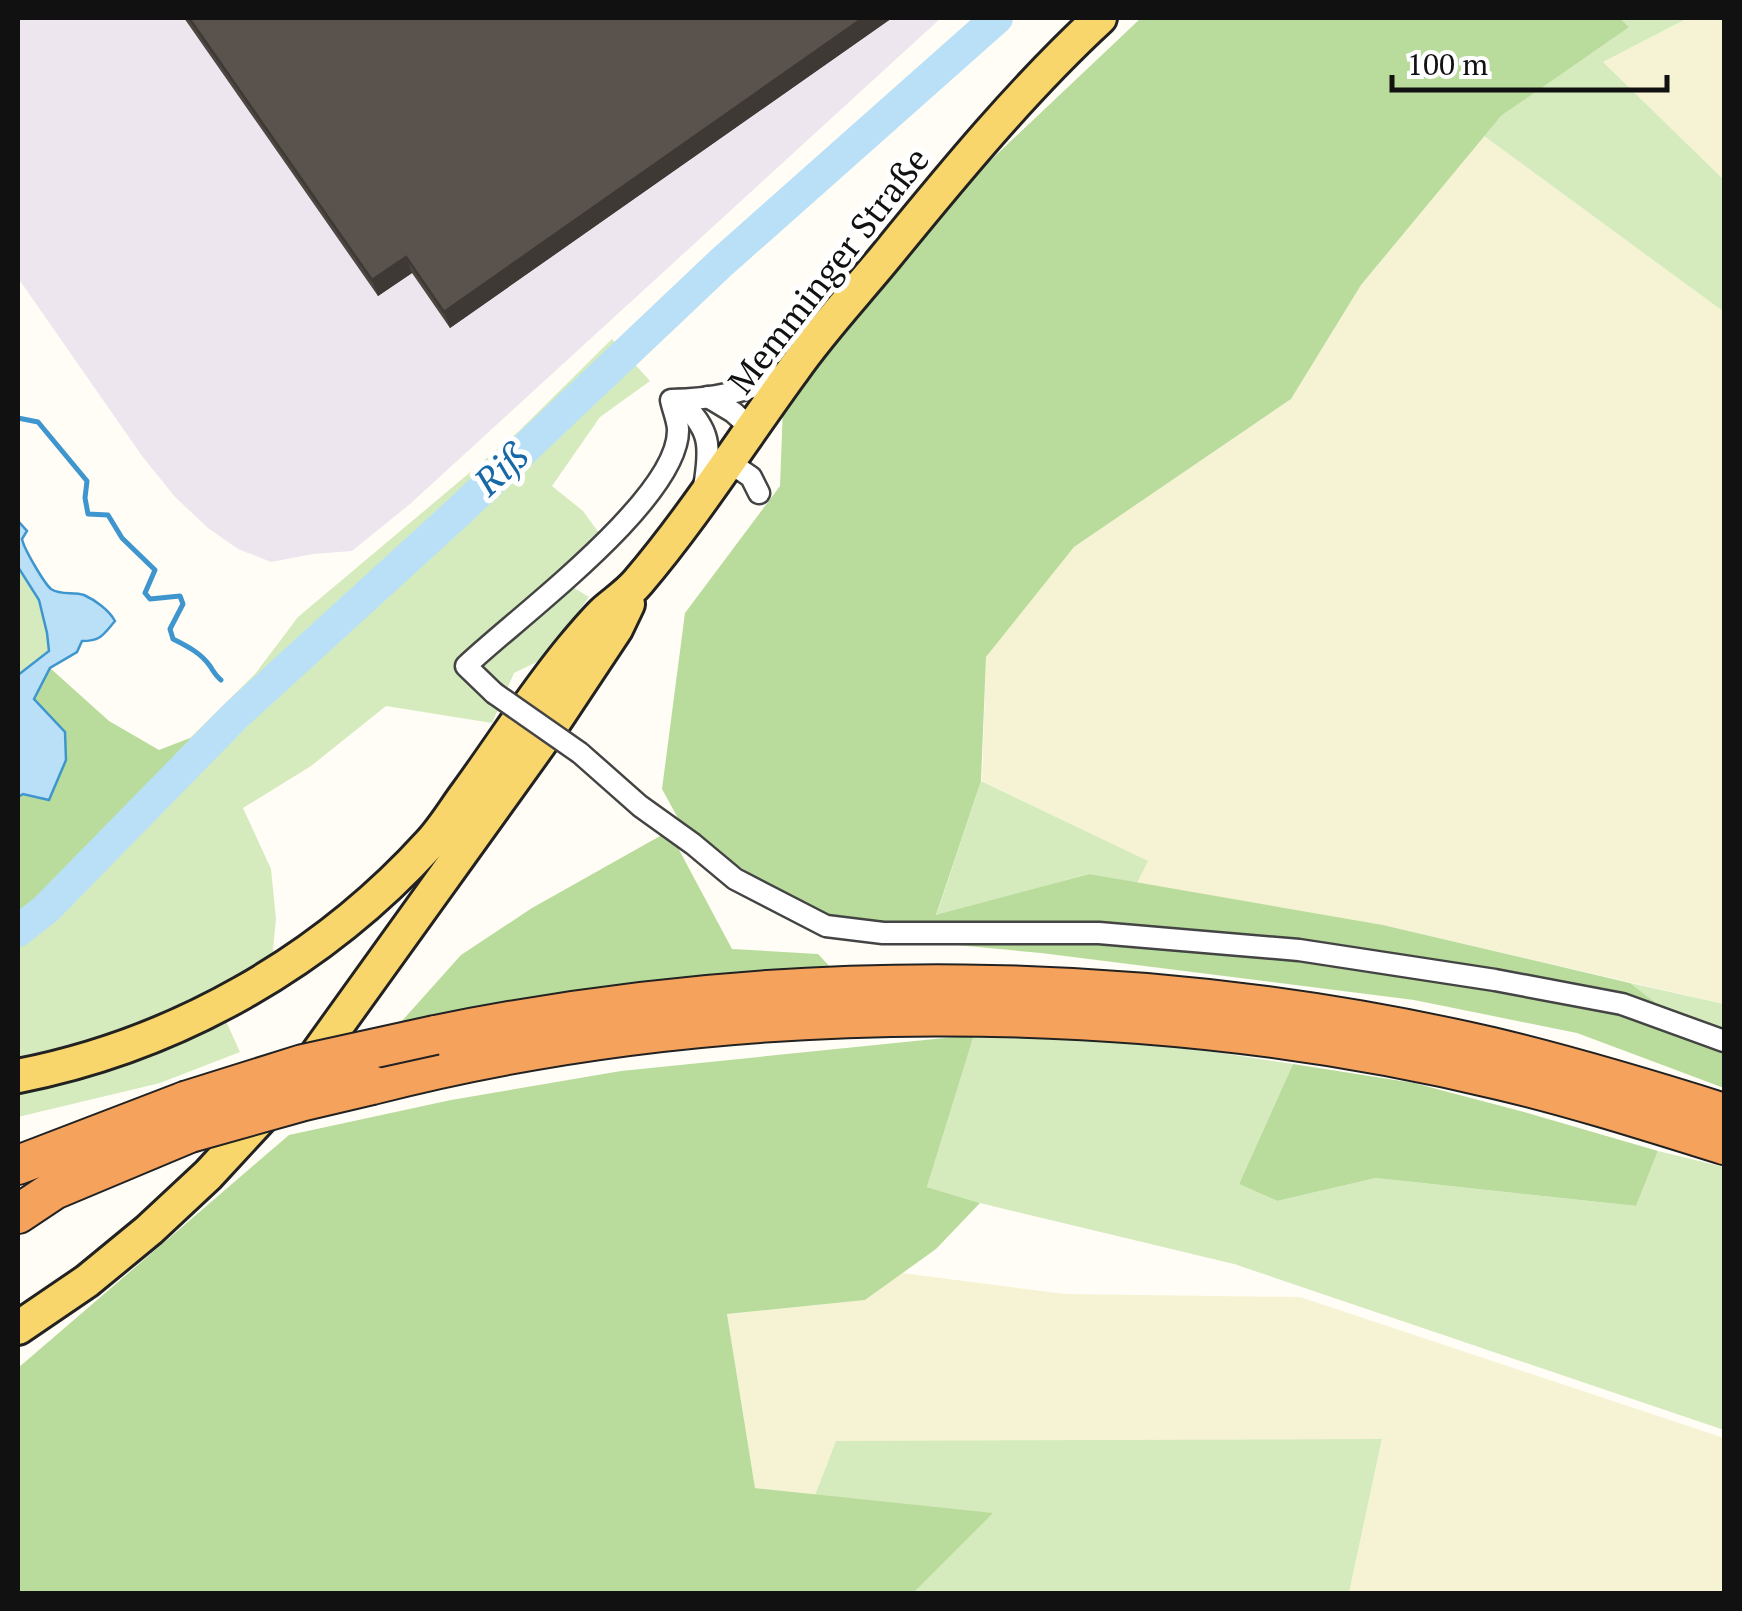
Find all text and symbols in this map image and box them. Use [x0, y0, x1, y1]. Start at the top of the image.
scale bar [1392, 30, 1667, 92]
text: 100 m [1407, 44, 1488, 84]
street label: Memminger Straße [717, 137, 939, 403]
water label: Riß [462, 430, 539, 507]

